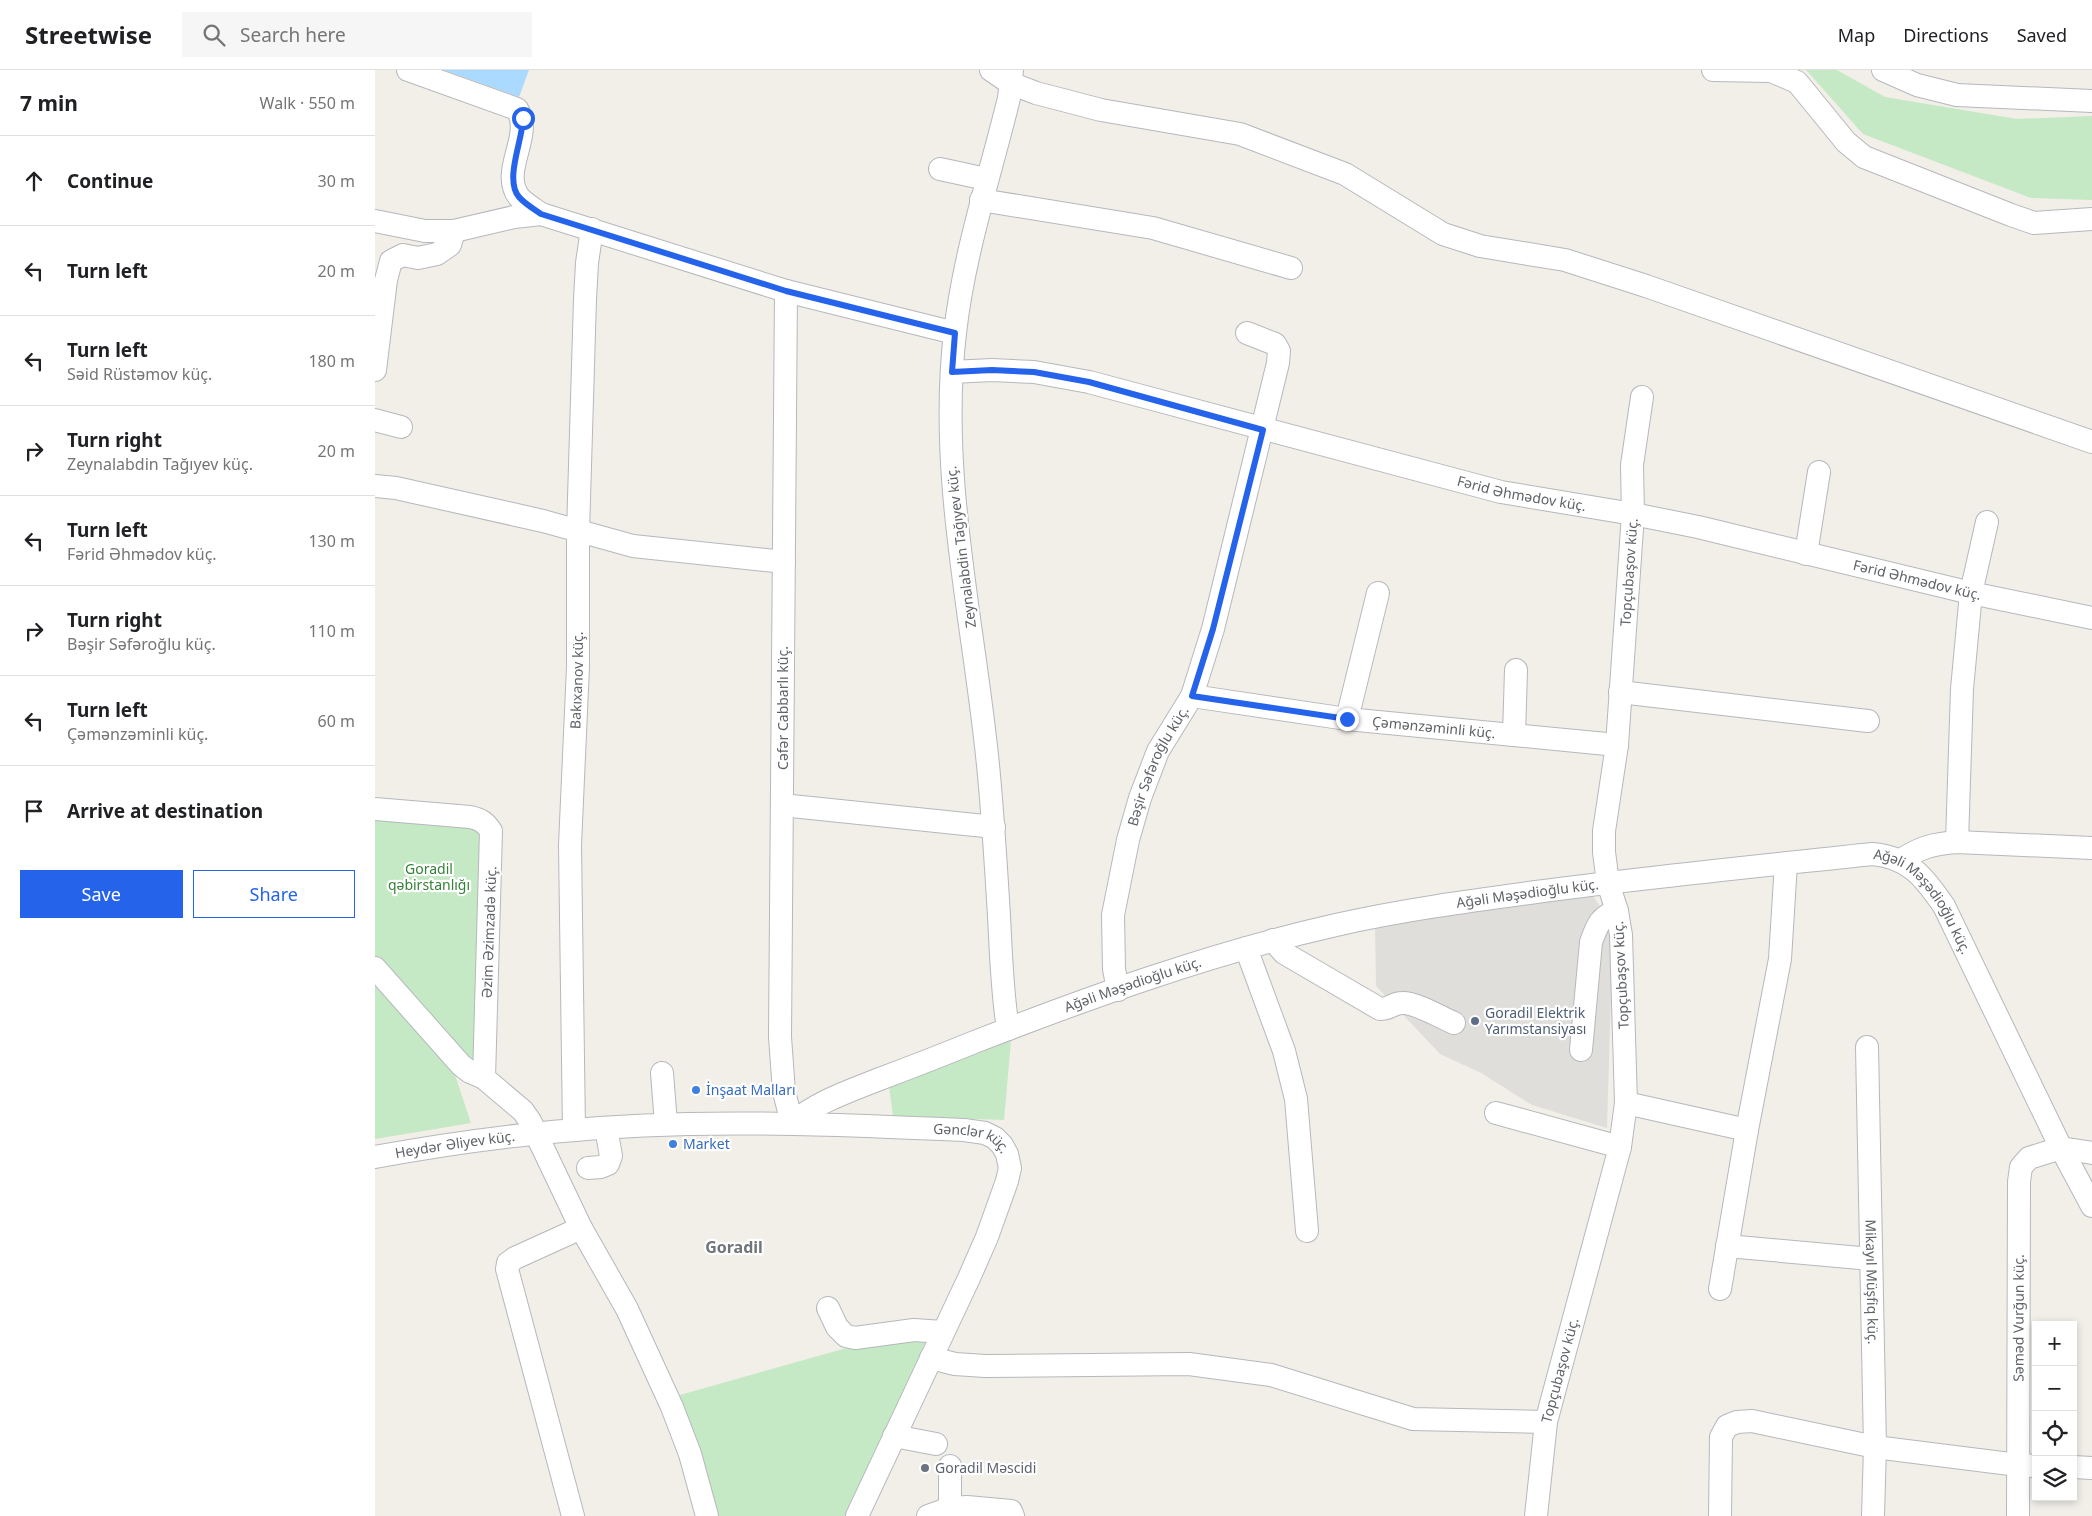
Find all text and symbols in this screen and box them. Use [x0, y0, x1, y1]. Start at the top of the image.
search box [182, 12, 532, 57]
text: Streetwise [25, 18, 152, 51]
icon: search [200, 21, 228, 49]
text: Search here [240, 22, 346, 48]
text: Map [1838, 23, 1875, 47]
text: Directions [1903, 23, 1989, 47]
text: Saved [2017, 23, 2067, 47]
text: 7 min [20, 89, 78, 117]
text: Walk · 550 m [260, 92, 355, 114]
route start [512, 107, 535, 130]
icon: ahead [20, 167, 48, 195]
text: Continue [67, 168, 153, 194]
text: 30 m [318, 170, 355, 192]
icon: left [20, 257, 48, 285]
text: Turn left [67, 258, 148, 284]
text: 20 m [318, 260, 355, 282]
text: Turn left [67, 337, 148, 363]
icon: left [20, 347, 48, 375]
text: 180 m [308, 350, 355, 372]
text: Səid Rüstəmov küç. [67, 363, 212, 385]
text: Turn right [67, 427, 162, 453]
icon: right [20, 437, 48, 465]
text: 20 m [318, 440, 355, 462]
text: Zeynalabdin Tağıyev küç. [67, 453, 253, 475]
street label: Zeynalabdin Tağıyev küç. [941, 465, 980, 629]
street label: Fərid Əhmədov küç. [1455, 471, 1588, 515]
text: Turn left [67, 517, 148, 543]
street label: Topçubaşov küç. [1615, 518, 1642, 627]
icon: left [20, 527, 48, 555]
text: 130 m [308, 530, 355, 552]
text: Fərid Əhmədov küç. [67, 543, 217, 565]
street label: Fərid Əhmədov küç. [1851, 555, 1983, 604]
text: Turn right [67, 607, 162, 633]
icon: right [20, 617, 48, 645]
text: 110 m [308, 620, 355, 642]
street label: Bakıxanov küç. [565, 631, 587, 729]
text: Bəşir Səfəroğlu küç. [67, 633, 216, 655]
street label: Cəfər Cabbarlı küç. [773, 646, 792, 770]
text: Turn left [67, 697, 148, 723]
street label: Bəşir Səfəroğlu küç. [1122, 702, 1193, 828]
icon: left [20, 707, 48, 735]
route end [1336, 708, 1359, 731]
text: 60 m [318, 710, 355, 732]
street label: Çəmənzəminli küç. [1371, 711, 1496, 742]
text: Çəmənzəminli küç. [67, 723, 208, 745]
icon: arrive [20, 797, 48, 825]
text: Arrive at destination [67, 798, 263, 824]
street label: Ağəli Məşədioğlu küç. [1872, 844, 1976, 957]
park label: Goradil qəbirstanlığı [388, 859, 470, 894]
street label: Əzim Əzimzadə küç. [477, 866, 500, 998]
button: Save [20, 870, 183, 918]
button: Share [193, 870, 355, 918]
street label: Ağəli Məşədioğlu küç. [1455, 874, 1600, 912]
street label: Topçubaşov küç. [1608, 921, 1633, 1029]
street label: Ağəli Məşədioğlu küç. [1061, 952, 1203, 1016]
place label: Goradil Elektrik Yarımstansiyası [1485, 1003, 1586, 1038]
marker: Goradil Elektrik Yarımstansiyası [1469, 1015, 1481, 1027]
place label: İnşaat Malları [706, 1080, 796, 1099]
marker: İnşaat Malları [690, 1084, 702, 1096]
street label: Gənclər küç. [933, 1119, 1015, 1156]
street label: Heydər Əliyev küç. [394, 1126, 516, 1162]
place label: Market [683, 1134, 730, 1153]
marker: Market [667, 1138, 679, 1150]
street label: Mikayıl Müşfiq küç. [1861, 1219, 1883, 1345]
district label: Goradil [705, 1236, 763, 1258]
street label: Səməd Vurğun küç. [2008, 1254, 2028, 1382]
street label: Topçubaşov küç. [1536, 1316, 1583, 1425]
map controls [2032, 1321, 2077, 1501]
button: + [2032, 1321, 2077, 1366]
button: − [2032, 1366, 2077, 1411]
button: locate [2032, 1411, 2077, 1456]
button: layers [2032, 1456, 2077, 1501]
place label: Goradil Məscidi [935, 1458, 1036, 1477]
marker: Goradil Məscidi [919, 1462, 931, 1474]

